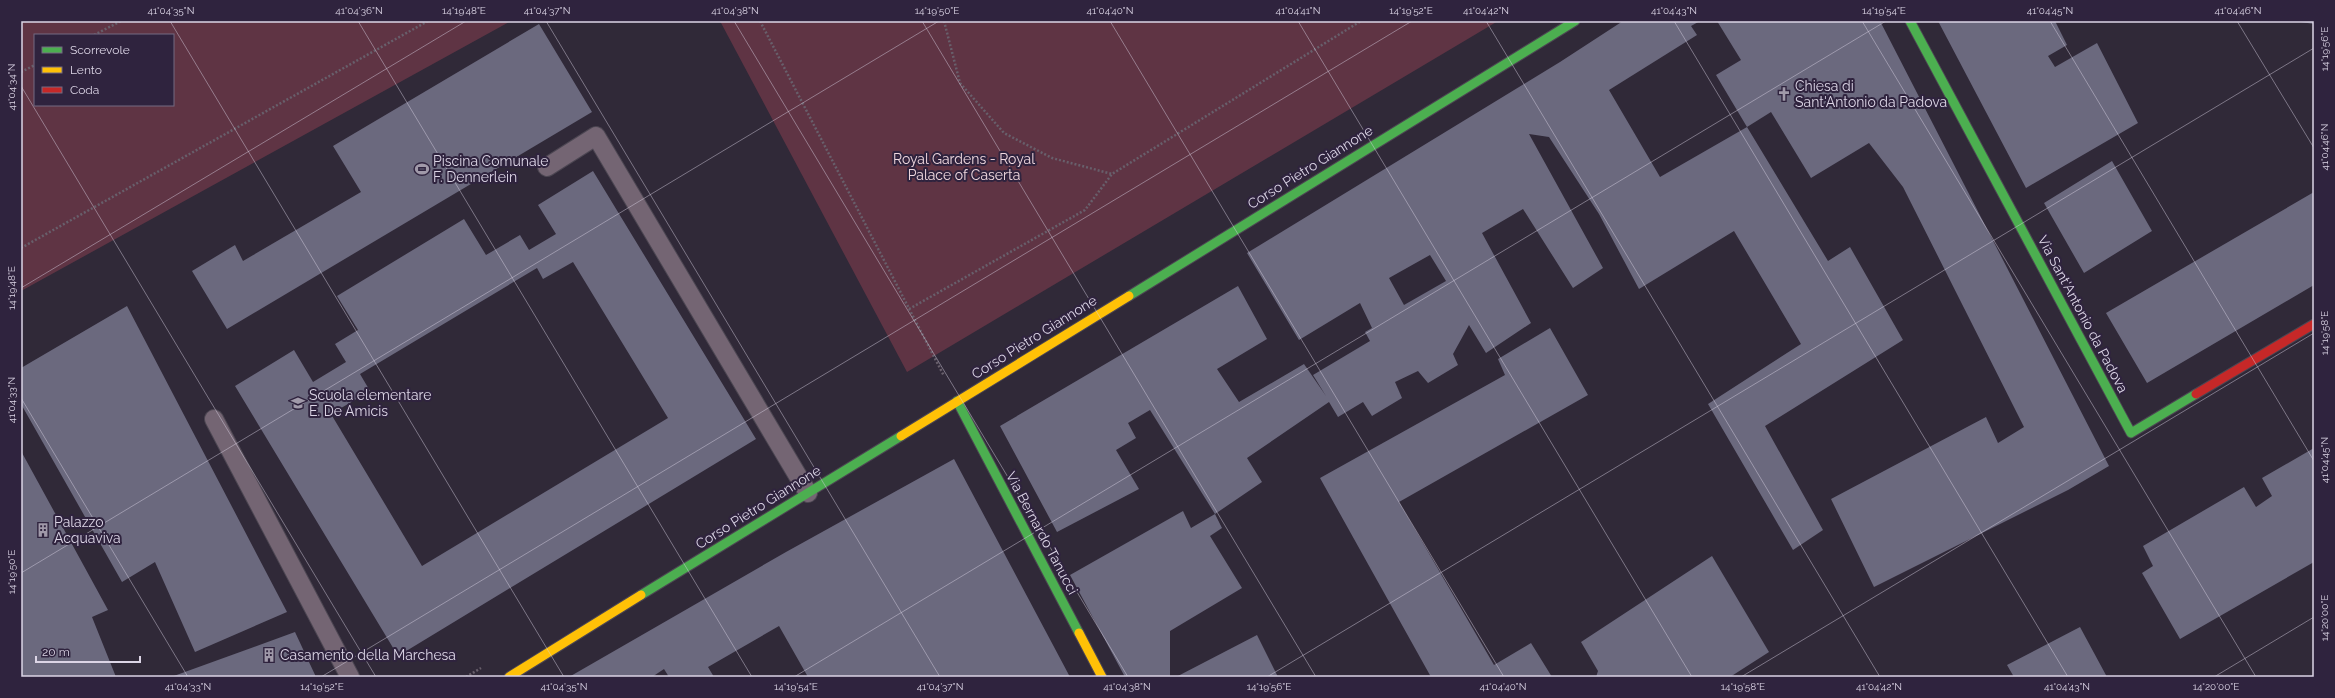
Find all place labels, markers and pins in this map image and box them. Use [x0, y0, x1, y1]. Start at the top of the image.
place label: Chiesa di Sant'Antonio da Padova [1795, 78, 1947, 110]
church icon: Chiesa di Sant'Antonio da Padova [1776, 86, 1792, 102]
place label: Piscina Comunale F. Dennerlein [433, 153, 549, 185]
sports icon: Piscina Comunale F. Dennerlein [414, 161, 430, 177]
place label: Scuola elementare E. De Amicis [309, 387, 431, 419]
school or university icon: Scuola elementare E. De Amicis [290, 395, 306, 411]
place label: Palazzo Acquaviva [54, 514, 121, 546]
building icon: Palazzo Acquaviva [35, 522, 51, 538]
building icon: Casamento della Marchesa [261, 647, 277, 663]
place label: Casamento della Marchesa [280, 647, 456, 663]

